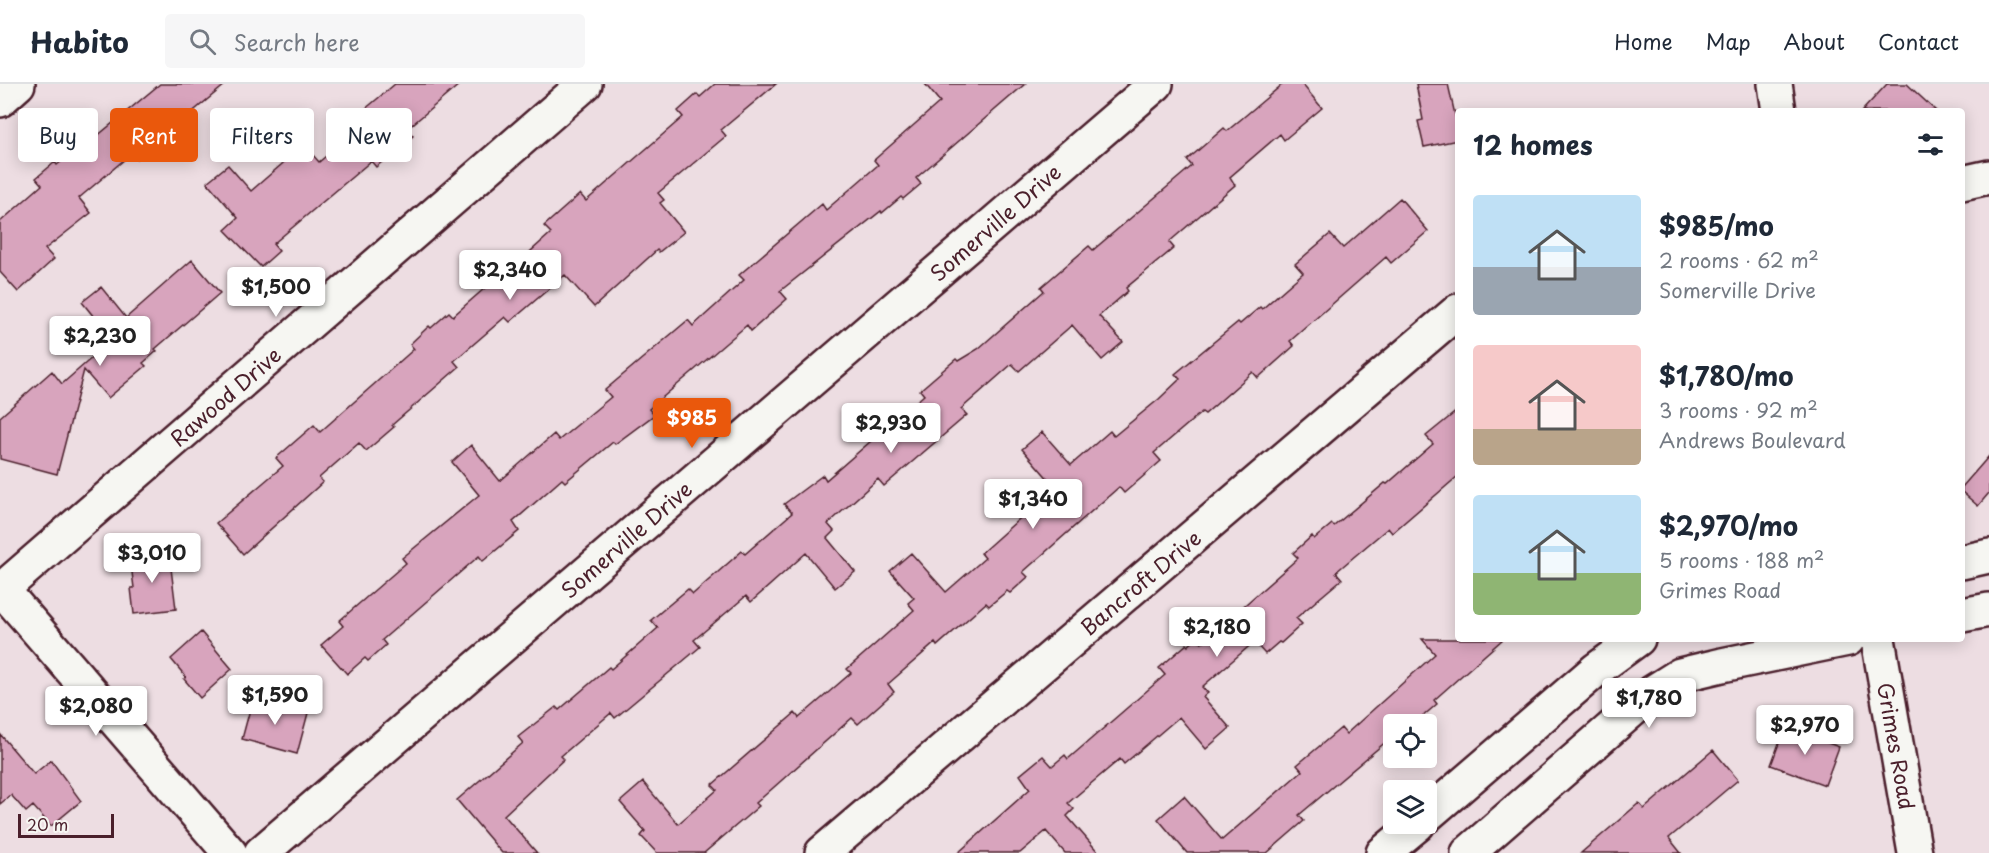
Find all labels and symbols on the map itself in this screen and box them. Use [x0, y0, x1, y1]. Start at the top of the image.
street label: Somerville Drive [922, 156, 1068, 288]
pin: $2,340 [461, 250, 559, 301]
pin: $1,500 [227, 267, 325, 318]
pin: $2,230 [51, 316, 149, 367]
street label: Rawood Drive [162, 339, 288, 453]
pin: $985 [656, 398, 728, 449]
pin: $2,930 [842, 403, 940, 454]
street label: Somerville Drive [553, 473, 699, 605]
pin: $1,340 [984, 479, 1082, 530]
street label: Bancroft Drive [1073, 522, 1207, 642]
pin: $3,010 [103, 533, 201, 584]
pin: $2,180 [1168, 607, 1266, 658]
pin: $1,590 [226, 675, 324, 726]
pin: $1,780 [1600, 678, 1698, 729]
street label: Grimes Road [1870, 680, 1924, 812]
pin: $2,080 [47, 686, 145, 737]
pin: $2,970 [1756, 705, 1854, 756]
scale bar [18, 811, 114, 838]

